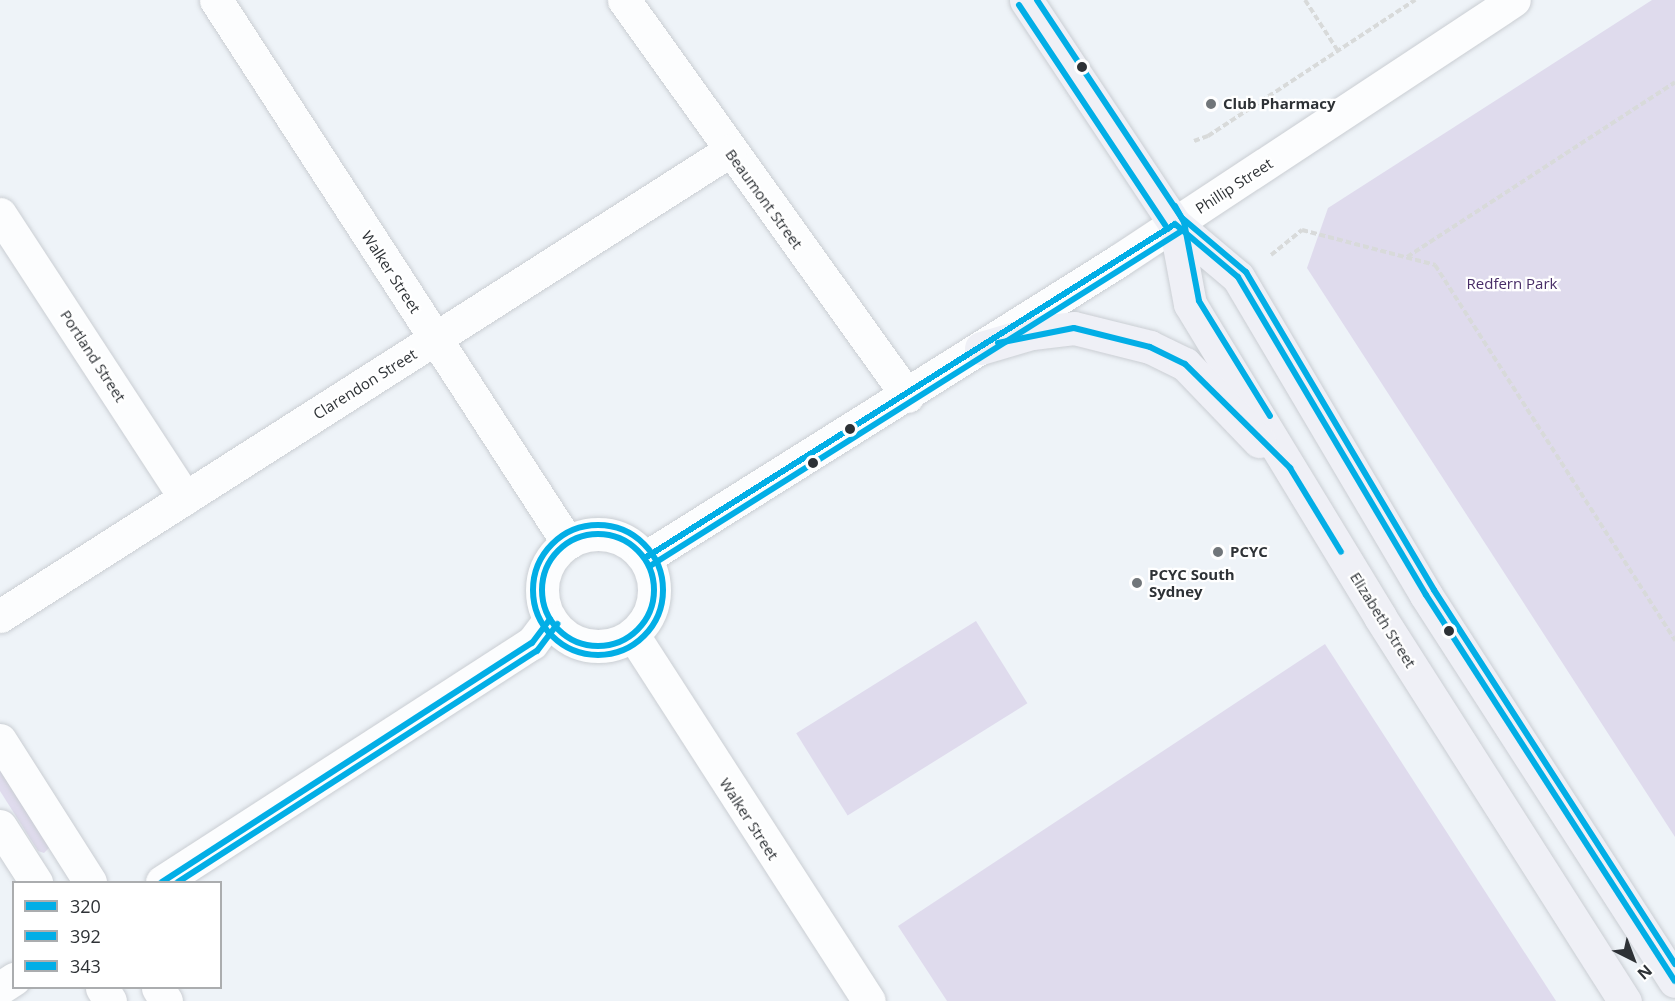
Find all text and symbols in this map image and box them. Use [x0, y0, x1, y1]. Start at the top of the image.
unlabelled marker [1076, 61, 1088, 73]
place label: Club Pharmacy [1223, 95, 1336, 113]
marker: Club Pharmacy [1204, 97, 1218, 111]
street label: Beaumont Street [722, 146, 806, 252]
street label: Phillip Street [1192, 154, 1276, 218]
street label: Walker Street [358, 228, 424, 316]
park label: Redfern Park [1467, 275, 1557, 293]
street label: Portland Street [57, 307, 129, 405]
street label: Clarendon Street [310, 345, 420, 423]
unlabelled marker [844, 423, 856, 435]
unlabelled marker [807, 457, 819, 469]
place label: PCYC [1230, 543, 1268, 561]
marker: PCYC [1211, 545, 1225, 559]
place label: PCYC South Sydney [1149, 565, 1235, 600]
street label: Elizabeth Street [1346, 569, 1420, 671]
marker: PCYC South Sydney [1130, 576, 1144, 590]
unlabelled marker [1443, 625, 1455, 637]
street label: Walker Street [716, 775, 782, 863]
legend [12, 881, 222, 989]
text: 320 [70, 894, 101, 918]
text: 392 [70, 924, 101, 948]
north arrow [1603, 929, 1663, 989]
text: 343 [70, 954, 101, 978]
text: N [1633, 960, 1657, 985]

